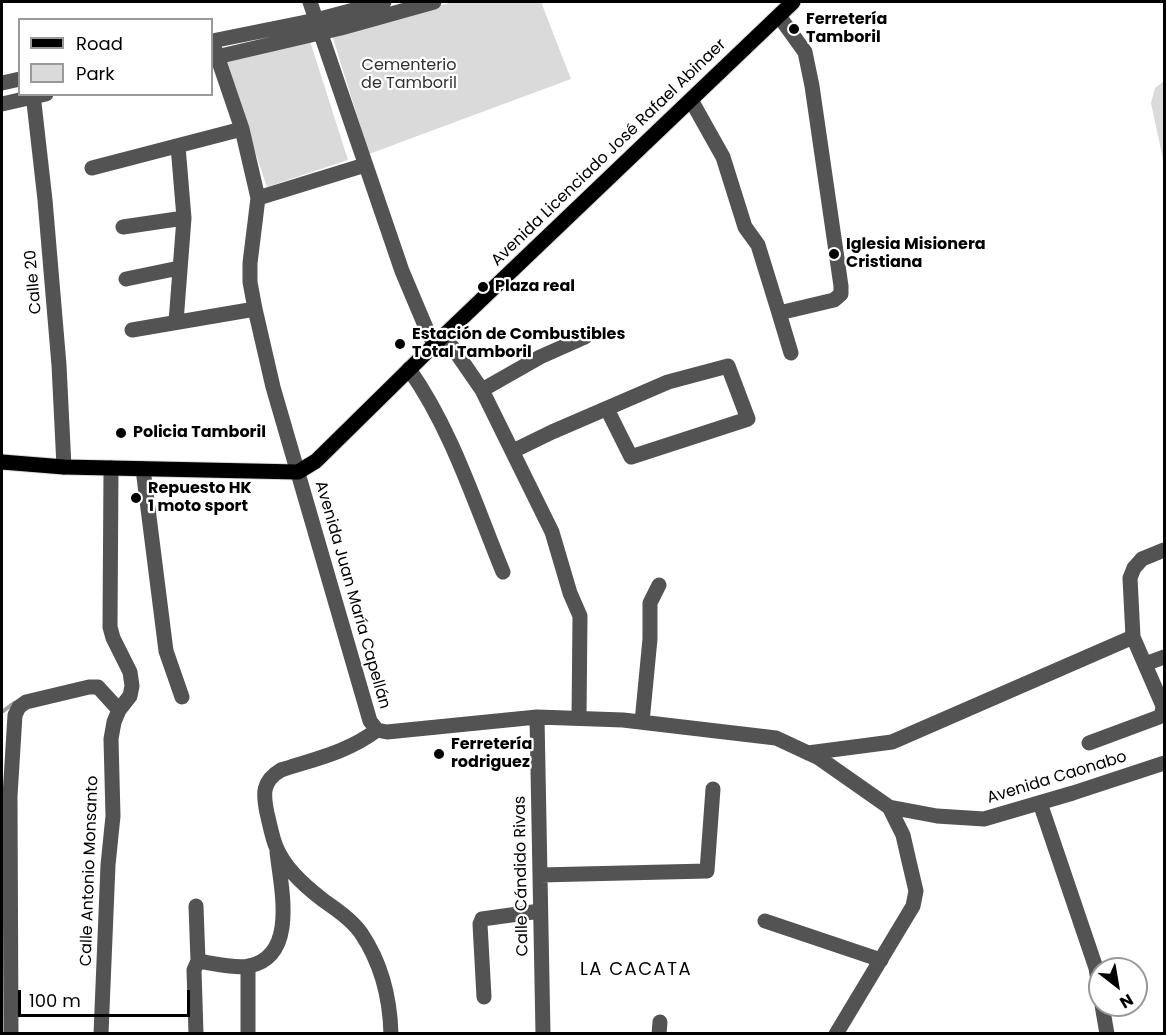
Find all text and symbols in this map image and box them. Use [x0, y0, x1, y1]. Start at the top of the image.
place label: Ferretería Tamboril [806, 10, 887, 48]
legend [18, 18, 213, 96]
marker: Ferretería Tamboril [787, 22, 801, 36]
text: Road [76, 31, 123, 56]
street label: Avenida Licenciado José Rafael Abinaer [488, 35, 730, 271]
park label: Cementerio de Tamboril [361, 56, 457, 94]
text: Park [76, 61, 115, 86]
place label: Iglesia Misionera Cristiana [846, 235, 986, 273]
marker: Iglesia Misionera Cristiana [827, 247, 841, 261]
street label: Calle 20 [22, 249, 46, 315]
place label: Plaza real [495, 277, 575, 297]
marker: Plaza real [476, 280, 490, 294]
place label: Estación de Combustibles Total Tamboril [412, 325, 625, 363]
marker: Estación de Combustibles Total Tamboril [393, 337, 407, 351]
place label: Policia Tamboril [133, 423, 266, 443]
marker: Policia Tamboril [114, 426, 128, 440]
place label: Repuesto HK 1 moto sport [148, 479, 252, 517]
street label: Avenida Juan María Capellán [310, 479, 394, 711]
marker: Repuesto HK 1 moto sport [129, 491, 143, 505]
place label: Ferretería rodriguez [451, 735, 532, 773]
marker: Ferretería rodriguez [432, 747, 446, 761]
street label: Avenida Caonabo [985, 748, 1129, 808]
street label: Calle Antonio Monsanto [77, 775, 103, 967]
street label: Calle Cándido Rivas [511, 796, 533, 956]
north arrow [1088, 957, 1148, 1017]
district label: LA CACATA [580, 959, 692, 981]
scale bar [21, 978, 194, 1016]
text: 100 m [29, 988, 81, 1013]
text: N [1115, 988, 1138, 1014]

